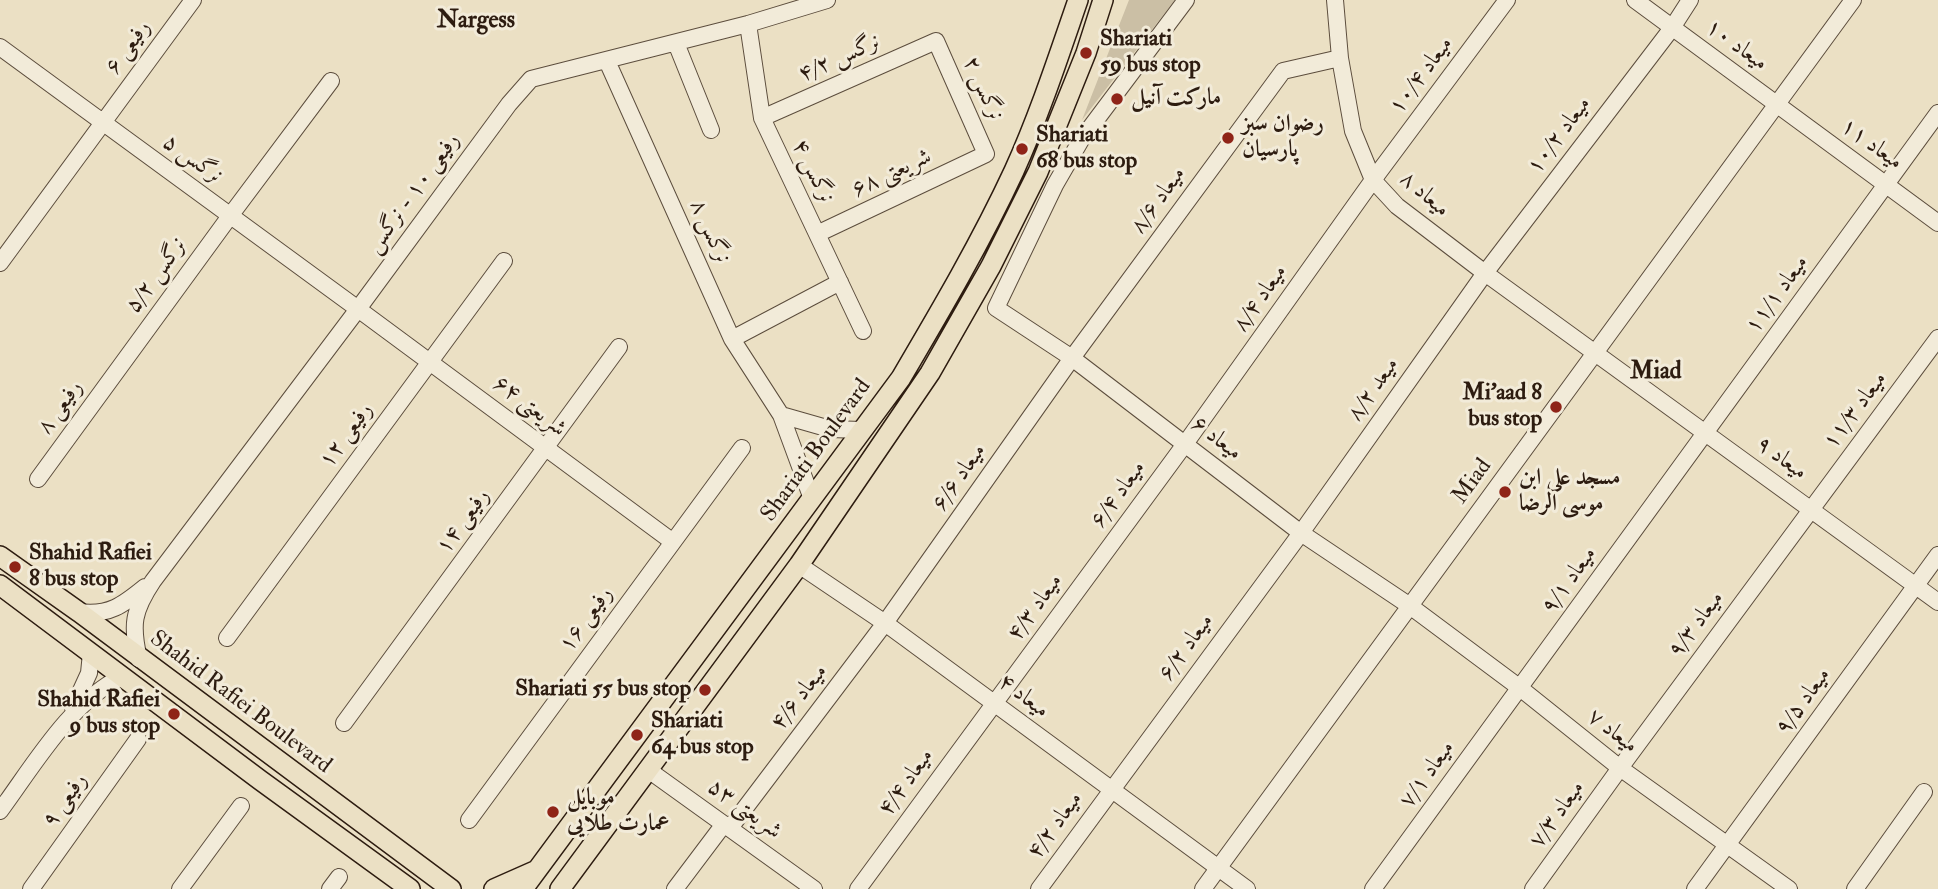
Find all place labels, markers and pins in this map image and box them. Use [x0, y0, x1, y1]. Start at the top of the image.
place label: Shariati 59 bus stop [1100, 26, 1201, 80]
marker: Shariati 59 bus stop [1078, 45, 1094, 61]
place label: مارکت آنیل [1131, 85, 1221, 113]
marker: مارکت آنیل [1109, 91, 1125, 107]
place label: رضوان سبز پارسیان [1242, 111, 1324, 165]
place label: Shariati 68 bus stop [1036, 122, 1137, 176]
marker: رضوان سبز پارسیان [1220, 130, 1236, 146]
marker: Shariati 68 bus stop [1014, 141, 1030, 157]
place label: Mi'aad 8 bus stop [1462, 380, 1542, 434]
marker: Mi'aad 8 bus stop [1548, 399, 1564, 415]
place label: مسجد علی ابن موسی الرضا [1519, 465, 1620, 519]
marker: مسجد علی ابن موسی الرضا [1497, 484, 1513, 500]
place label: Shahid Rafiei 8 bus stop [29, 540, 152, 594]
marker: Shahid Rafiei 8 bus stop [7, 559, 23, 575]
place label: Shariati 55 bus stop [515, 676, 691, 704]
marker: Shariati 55 bus stop [697, 682, 713, 698]
place label: Shahid Rafiei 9 bus stop [37, 687, 160, 741]
marker: Shahid Rafiei 9 bus stop [166, 706, 182, 722]
place label: Shariati 64 bus stop [651, 708, 754, 762]
marker: Shariati 64 bus stop [629, 727, 645, 743]
place label: موبایل عمارت طلایی [567, 785, 670, 839]
marker: موبایل عمارت طلایی [545, 804, 561, 820]

